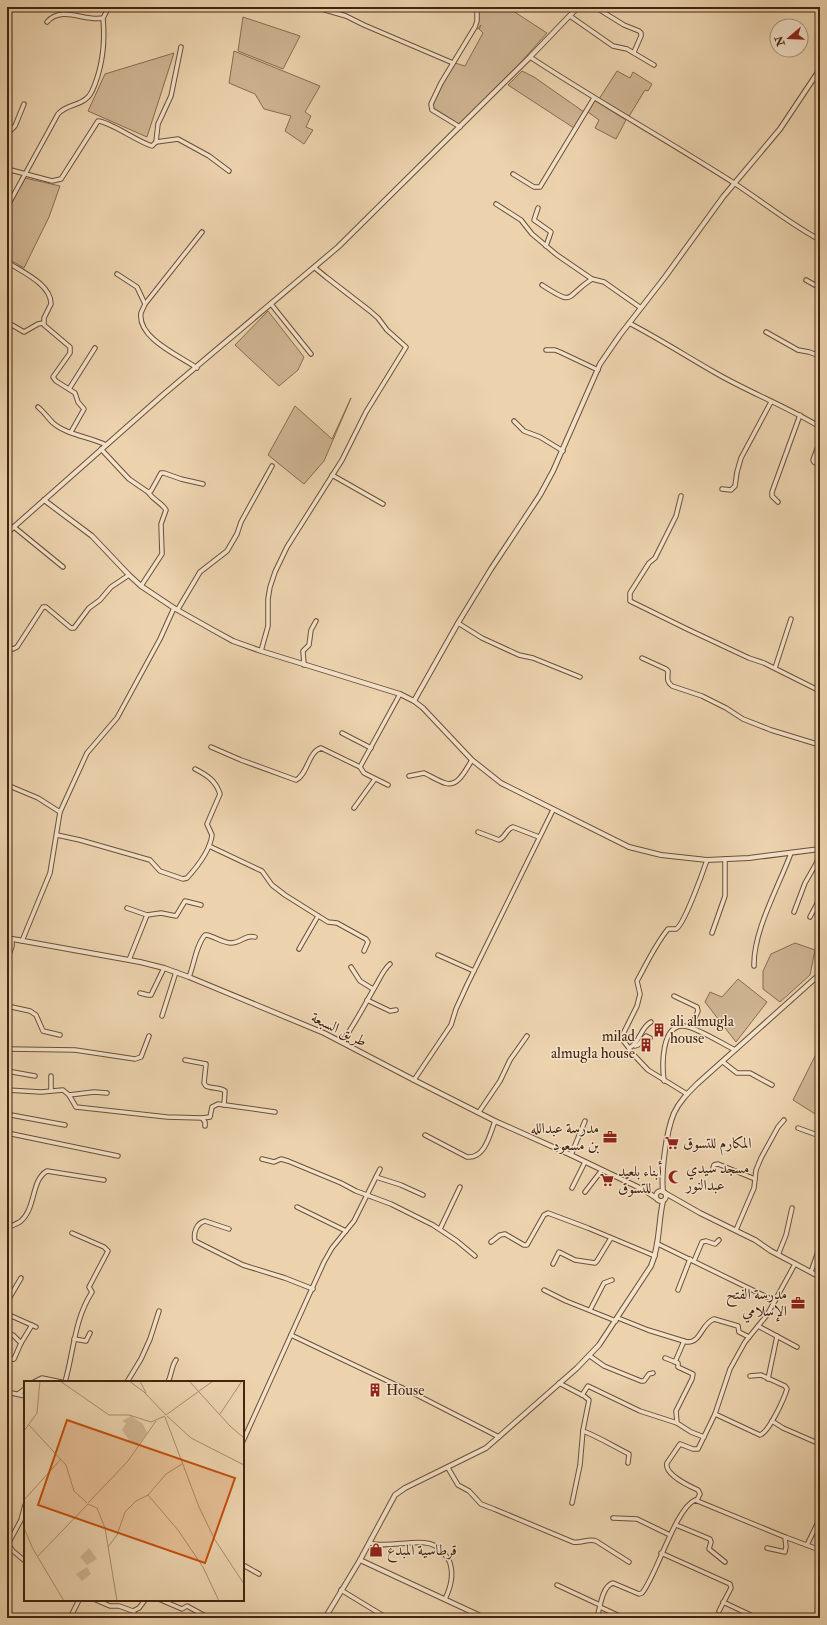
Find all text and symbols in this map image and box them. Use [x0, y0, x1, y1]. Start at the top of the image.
north arrow [769, 18, 809, 58]
text: N [772, 33, 788, 49]
street label: طريق السبعة [308, 1008, 370, 1051]
place label: ali almugla house [670, 1012, 735, 1048]
building icon: ali almugla house [651, 1022, 667, 1038]
place label: milad almugla house [551, 1027, 636, 1063]
building icon: milad almugla house [638, 1037, 654, 1053]
place label: مدرسة عبدالله بن مسعود [531, 1119, 599, 1155]
office icon: مدرسة عبدالله بن مسعود [602, 1129, 618, 1145]
place label: المكارم للتسوق [683, 1134, 752, 1156]
supermarket icon: المكارم للتسوق [664, 1135, 680, 1151]
place label: مسجد سيدي عبدالنور [684, 1159, 749, 1195]
place label: أبناء بلعيد للتسوق [618, 1160, 663, 1198]
mosque icon: مسجد سيدي عبدالنور [667, 1169, 683, 1185]
supermarket icon: أبناء بلعيد للتسوق [599, 1172, 615, 1188]
place label: مدرسة الفتح الإسلامي [726, 1285, 787, 1323]
office icon: مدرسة الفتح الإسلامي [790, 1295, 806, 1311]
inset map [24, 1381, 244, 1601]
place label: House [386, 1381, 425, 1400]
building icon: House [367, 1382, 383, 1398]
place label: قرطاسية المبدع [387, 1541, 457, 1563]
shop icon: قرطاسية المبدع [368, 1542, 384, 1558]

